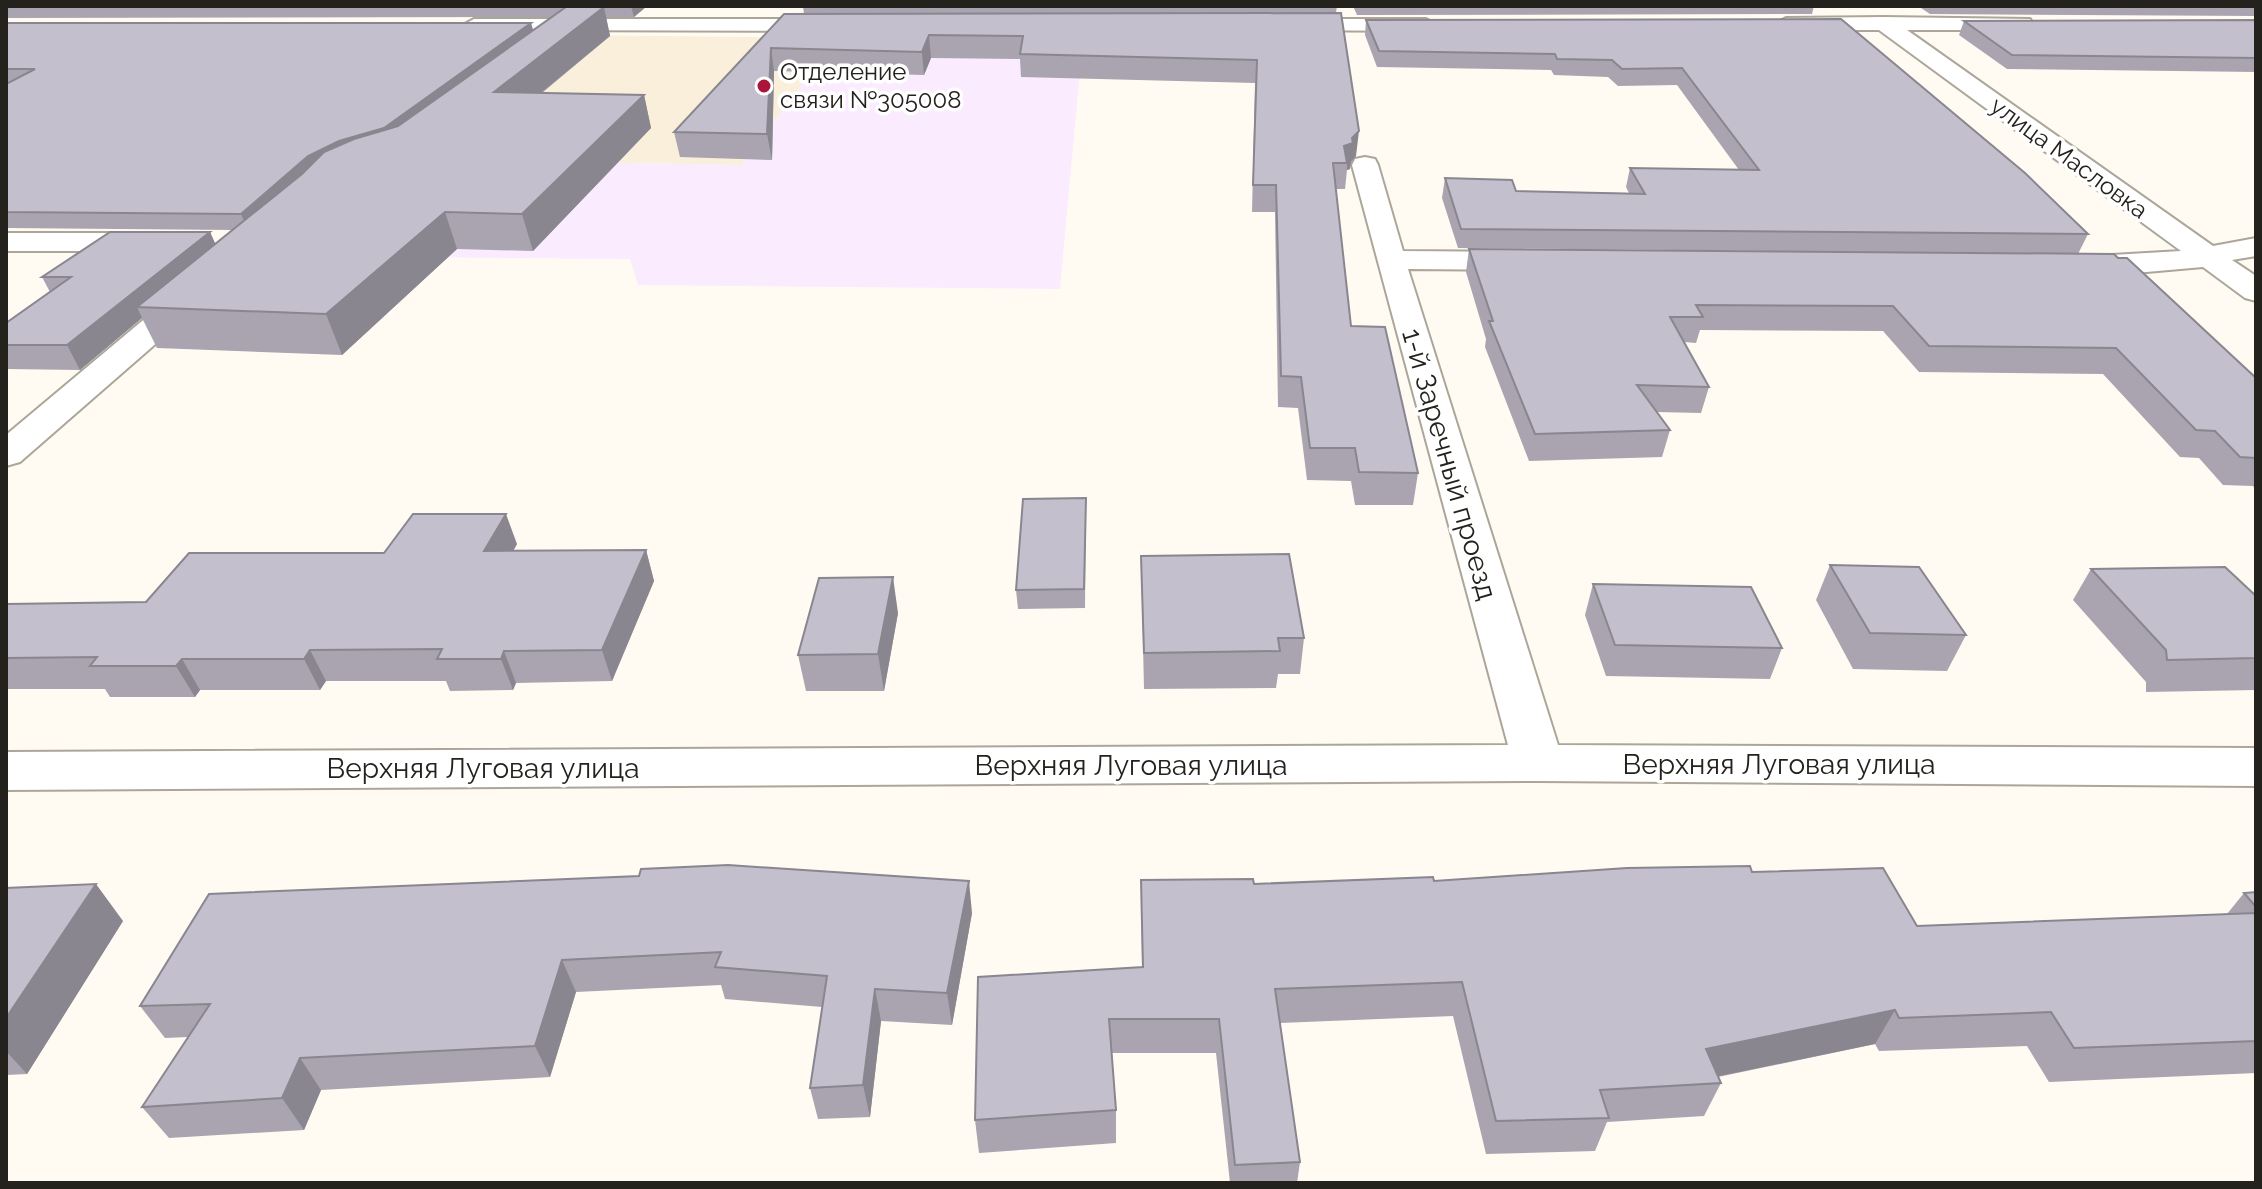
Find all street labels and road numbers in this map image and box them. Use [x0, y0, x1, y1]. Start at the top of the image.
street label: улица Масловка [1985, 91, 2154, 224]
street label: 1-й Заречный проезд [1395, 325, 1504, 603]
street label: Верхняя Луговая улица [1623, 748, 1935, 781]
street label: Верхняя Луговая улица [975, 749, 1287, 782]
street label: Верхняя Луговая улица [327, 752, 639, 785]

